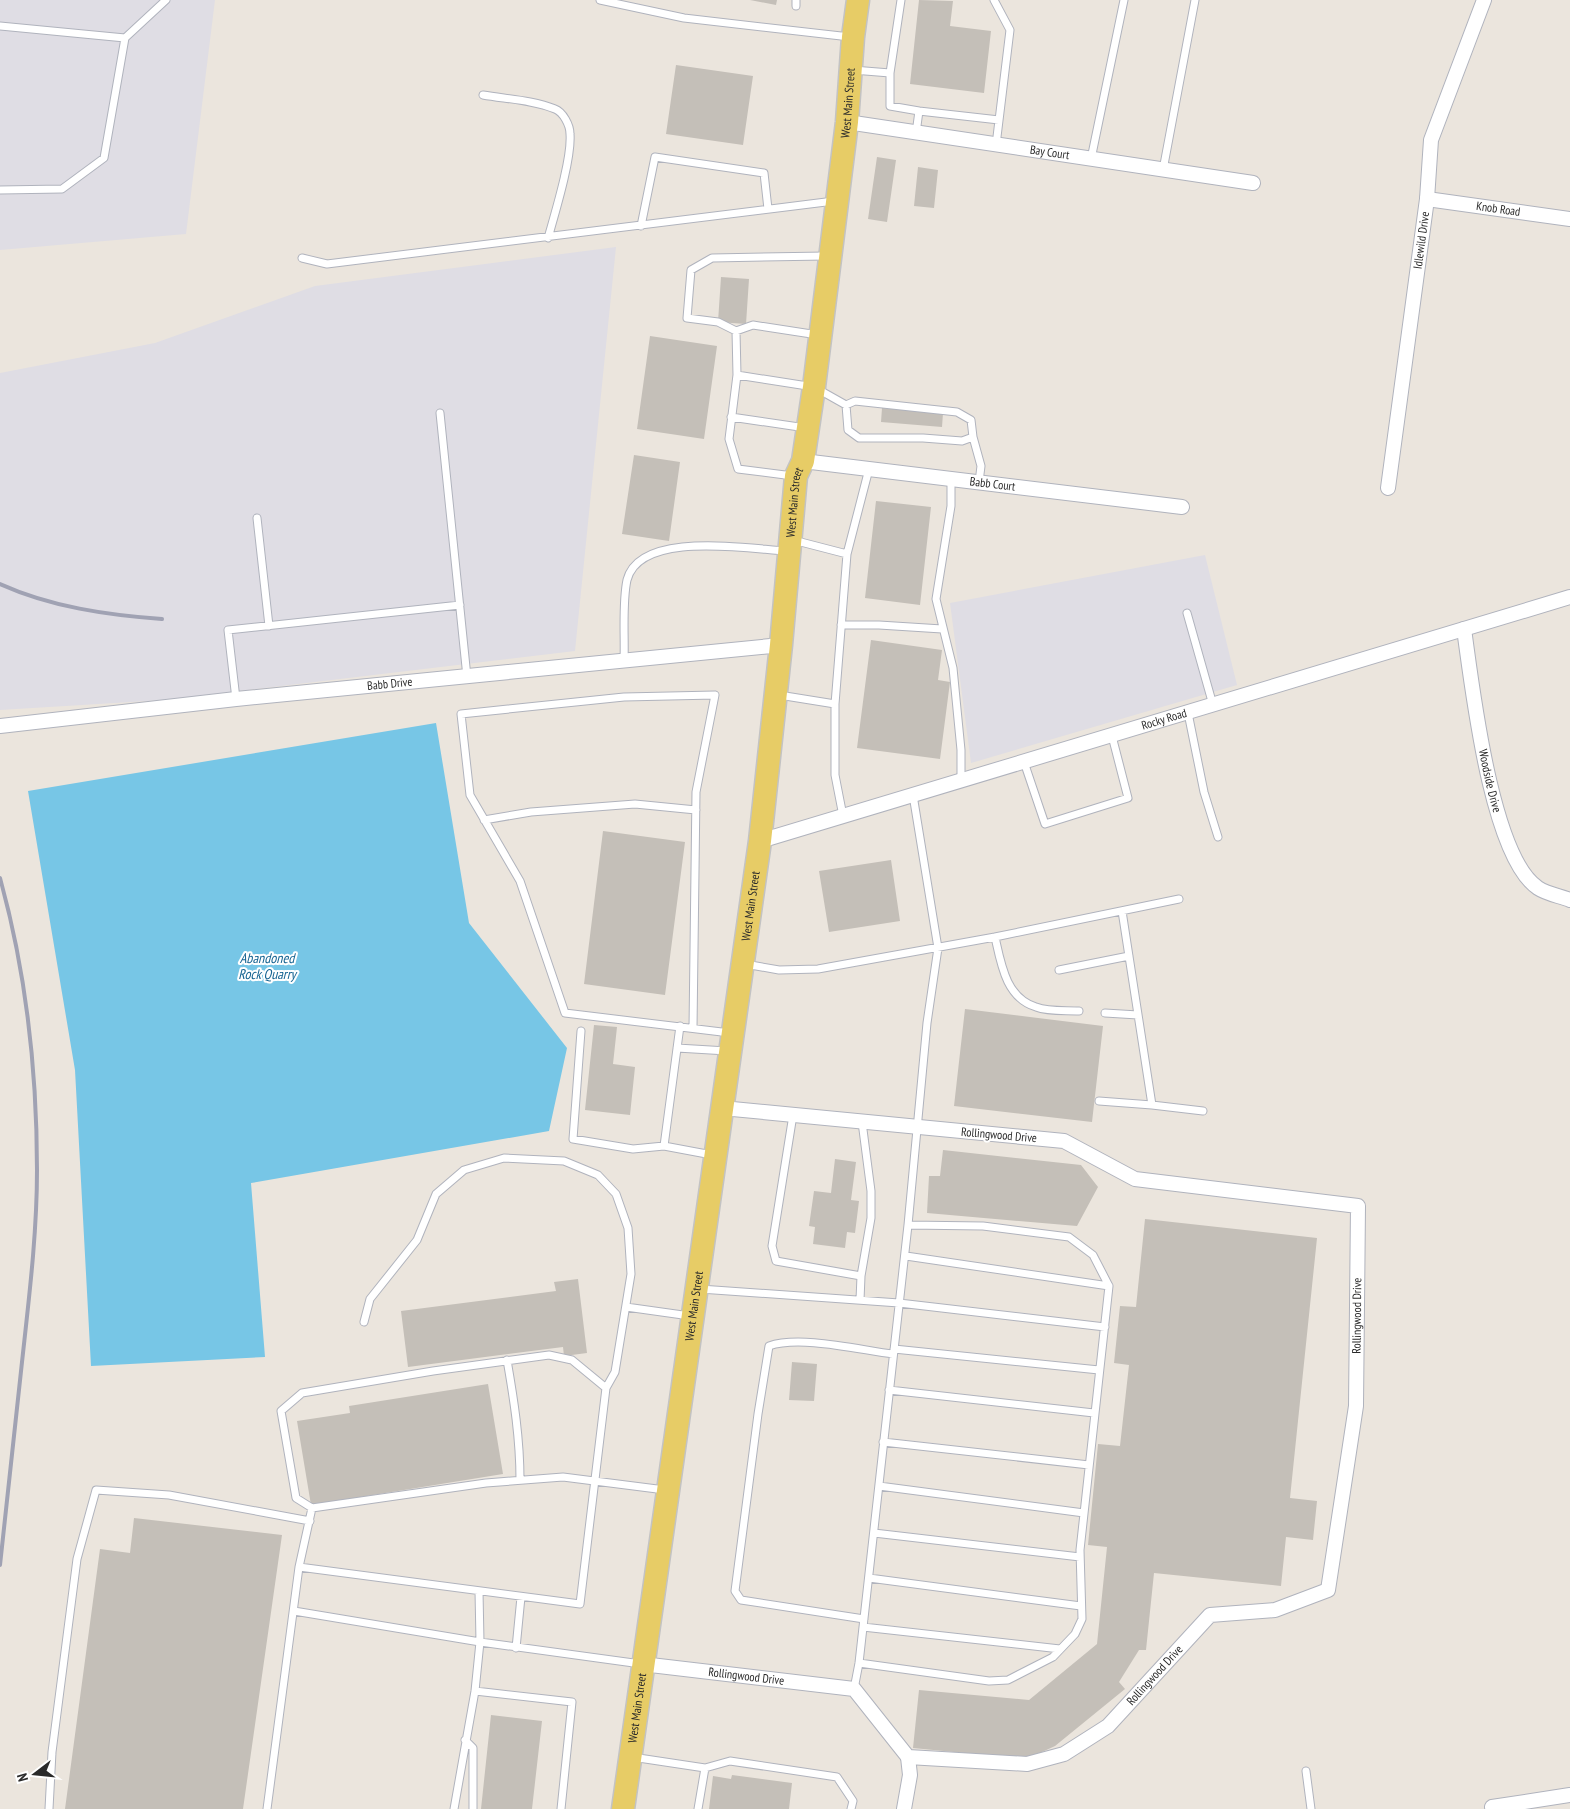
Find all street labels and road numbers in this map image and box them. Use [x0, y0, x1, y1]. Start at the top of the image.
street label: West Main Street [837, 67, 858, 139]
street label: Bay Court [1029, 142, 1071, 162]
street label: Knob Road [1475, 198, 1521, 219]
street label: Idlewild Drive [1410, 211, 1432, 270]
street label: West Main Street [783, 464, 806, 538]
street label: Babb Court [969, 473, 1017, 494]
street label: Babb Drive [366, 674, 413, 693]
street label: Rocky Road [1139, 705, 1188, 733]
street label: Woodside Drive [1476, 748, 1505, 814]
street label: West Main Street [738, 869, 763, 942]
street label: Rollingwood Drive [961, 1124, 1038, 1145]
street label: West Main Street [681, 1269, 706, 1342]
street label: Rollingwood Drive [1349, 1278, 1364, 1354]
street label: Rollingwood Drive [1123, 1642, 1186, 1708]
street label: Rollingwood Drive [708, 1664, 785, 1688]
street label: West Main Street [624, 1671, 649, 1744]

